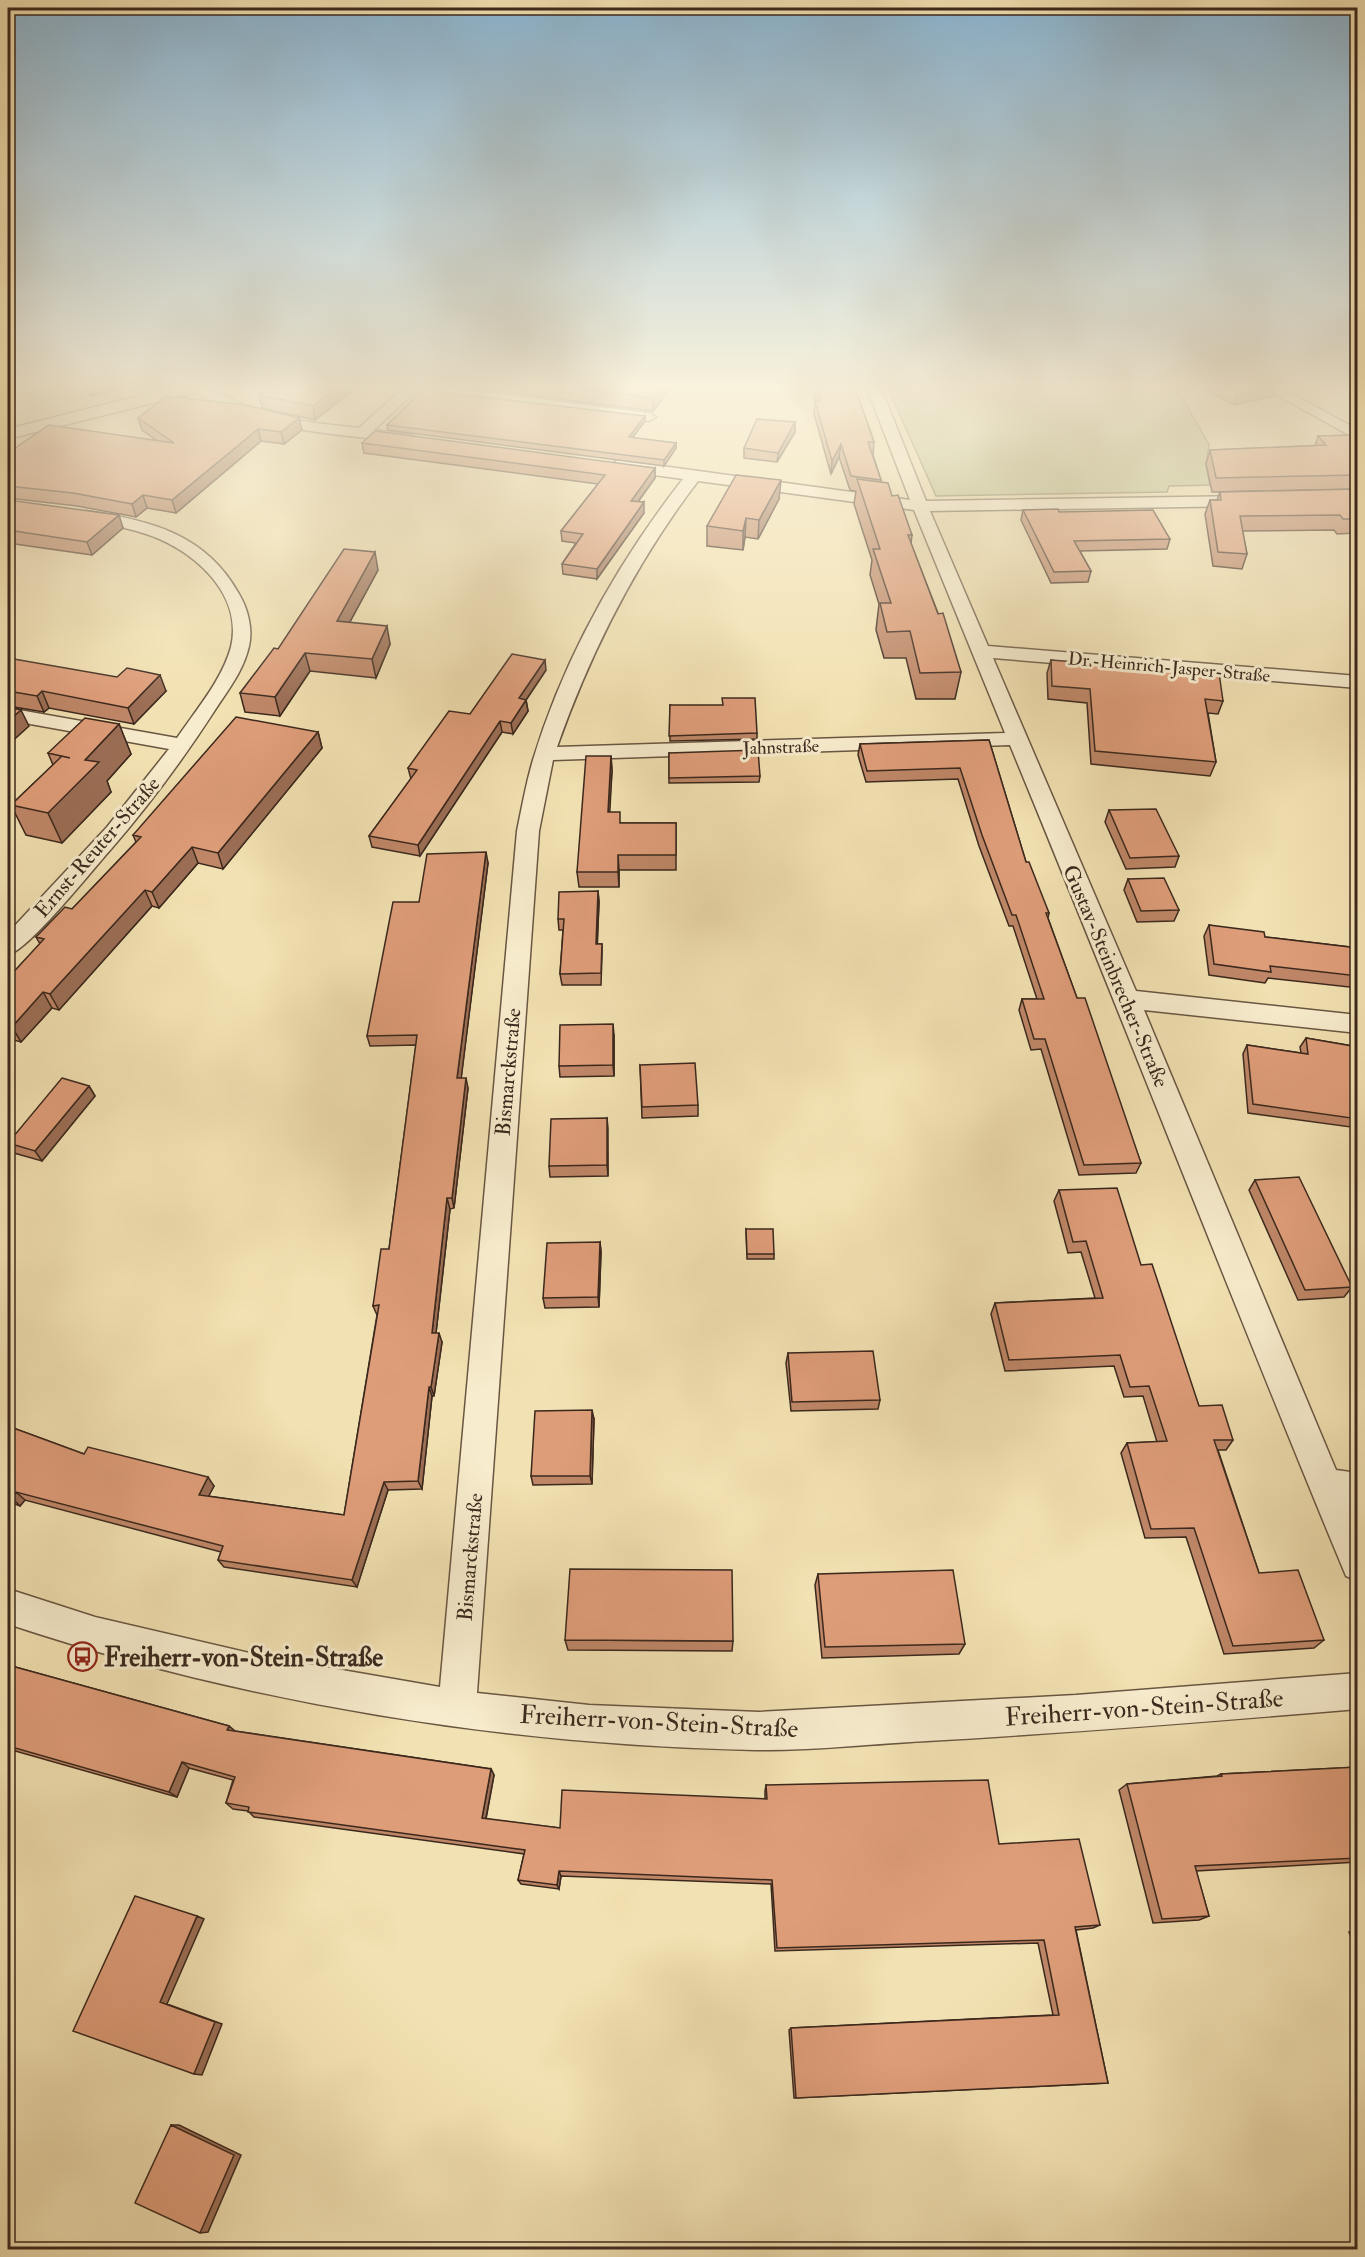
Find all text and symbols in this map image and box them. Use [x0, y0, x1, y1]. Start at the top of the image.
street label: Dr.-Heinrich-Jasper-Straße [1067, 647, 1271, 688]
street label: Jahnstraße [741, 735, 820, 760]
street label: Ernst-Reuter-Straße [29, 771, 166, 924]
street label: Gustav-Steinbrecher-Straße [1056, 861, 1175, 1092]
street label: Bismarckstraße [489, 1007, 528, 1137]
street label: Bismarckstraße [451, 1492, 490, 1622]
bus stop icon: Freiherr-von-Stein-Straße [67, 1641, 99, 1673]
place label: Freiherr-von-Stein-Straße [104, 1642, 383, 1674]
street label: Freiherr-von-Stein-Straße [1004, 1682, 1285, 1734]
street label: Freiherr-von-Stein-Straße [519, 1699, 799, 1745]

